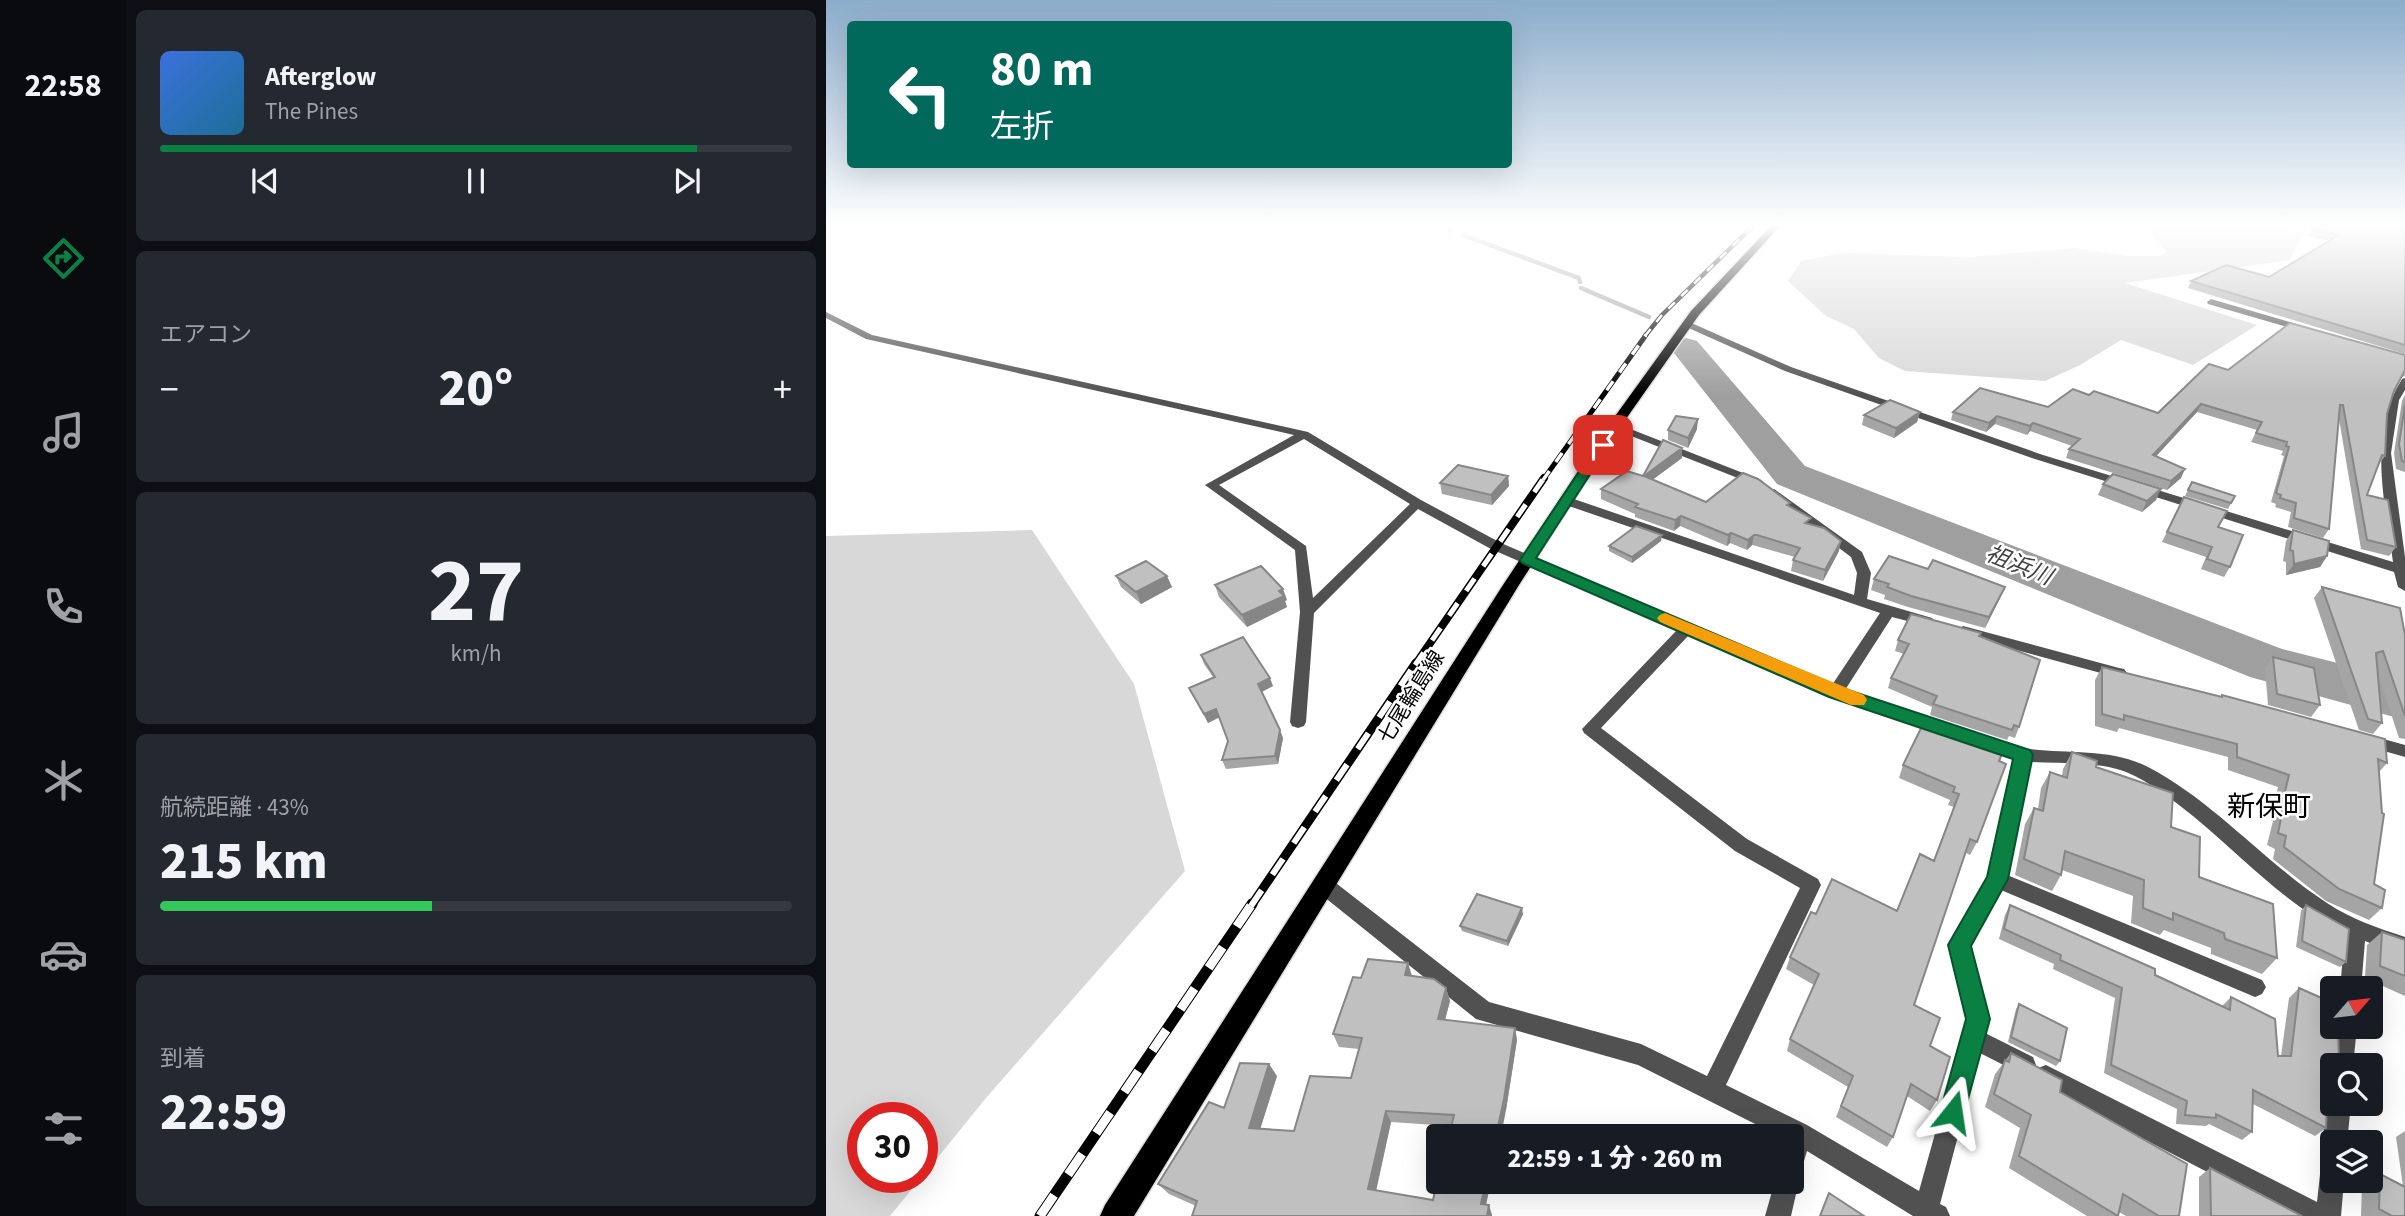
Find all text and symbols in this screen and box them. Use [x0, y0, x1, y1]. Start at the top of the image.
text: 80 m [990, 35, 1094, 105]
icon: left [875, 49, 966, 140]
text: Afterglow [265, 58, 376, 95]
text: 22:58 [24, 63, 102, 109]
text: The Pines [265, 95, 358, 128]
text: 左折 [990, 104, 1054, 150]
icon: previous [246, 162, 284, 200]
icon: pause [457, 162, 495, 200]
icon: next [668, 162, 706, 200]
icon: directions [39, 234, 88, 283]
text: エアコン [160, 318, 252, 351]
text: 20° [439, 352, 513, 426]
text: − [160, 363, 179, 417]
text: + [773, 363, 792, 417]
icon: music [39, 408, 88, 457]
pin [1573, 415, 1633, 475]
icon: arrive [1584, 426, 1622, 464]
text: 27 [428, 527, 524, 656]
water label: 祖浜川 [1981, 537, 2060, 594]
icon: phone [39, 582, 88, 631]
text: km/h [450, 637, 502, 670]
street label: 七尾輪島線 [1370, 645, 1452, 749]
icon: climate [39, 756, 88, 805]
district label: 新保町 [2227, 787, 2311, 827]
text: 航続距離 · 43% [160, 791, 309, 824]
text: 215 km [160, 825, 328, 899]
icon: car [39, 930, 88, 979]
north arrow [2320, 976, 2384, 1040]
map controls [2320, 976, 2383, 1193]
text: 到着 [160, 1042, 206, 1075]
button: search [2320, 1053, 2383, 1116]
position arrow [1916, 1075, 1990, 1149]
text: 22:59 [160, 1076, 287, 1150]
speed limit sign: 30 [847, 1102, 938, 1193]
icon: filters [39, 1104, 88, 1153]
button: layers [2320, 1130, 2383, 1193]
text: 22:59 · 1 分 · 260 m [1508, 1140, 1722, 1177]

